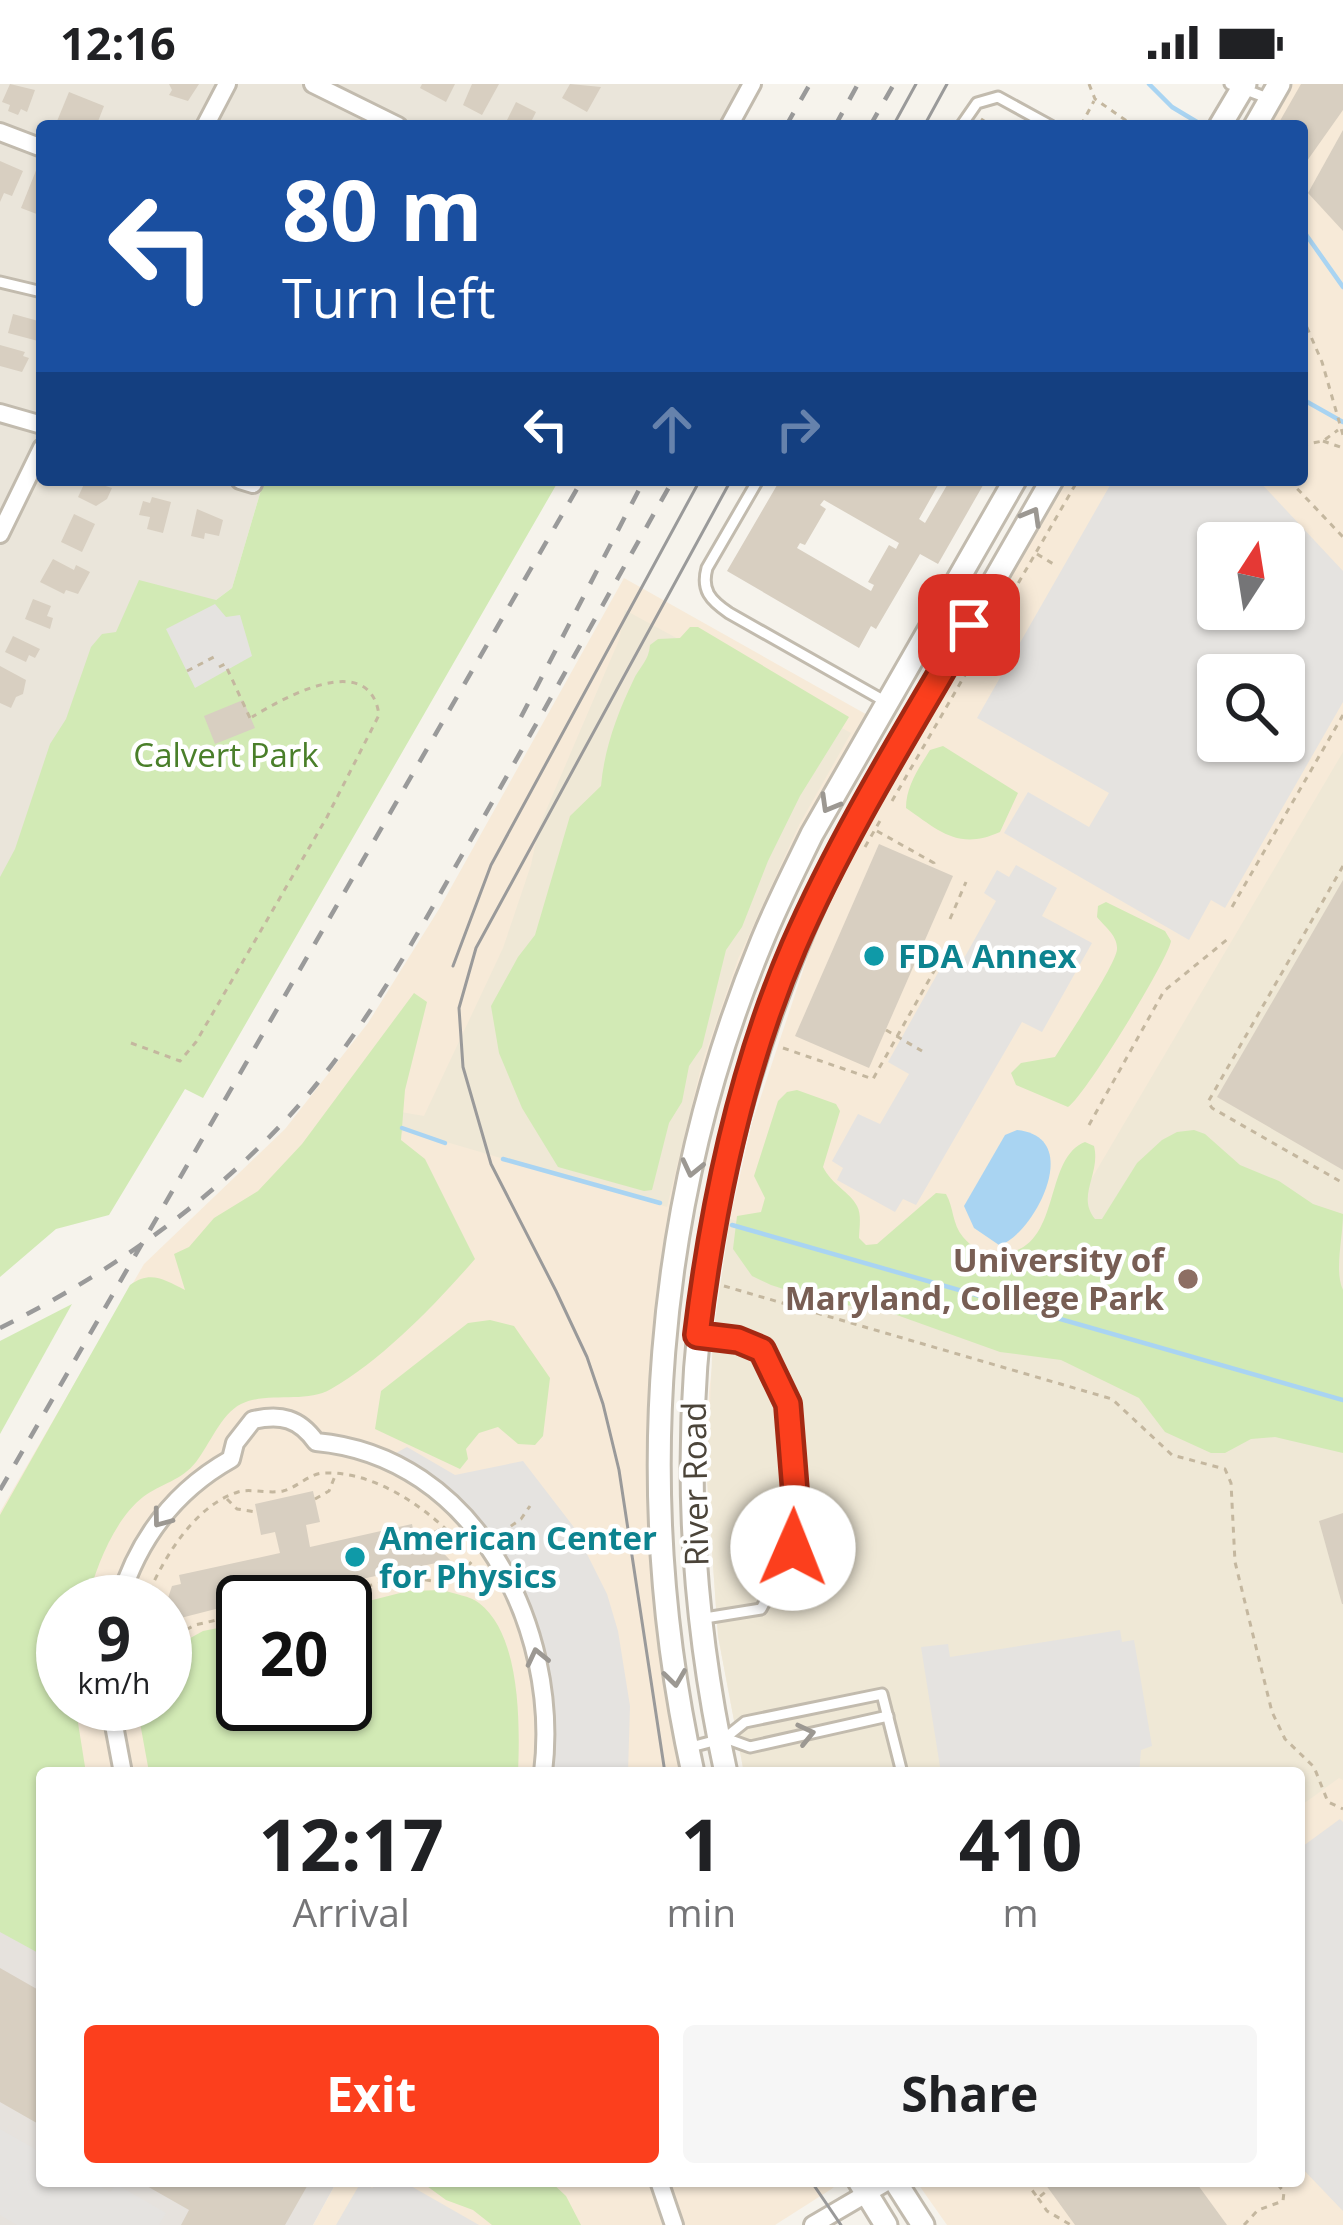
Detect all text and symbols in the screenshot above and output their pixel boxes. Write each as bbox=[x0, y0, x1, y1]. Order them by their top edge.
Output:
text: 12:16 bbox=[60, 12, 176, 73]
text: 80 m bbox=[282, 151, 482, 266]
icon: left bbox=[84, 168, 240, 324]
text: Turn left bbox=[282, 260, 495, 334]
icon: left bbox=[513, 396, 579, 462]
icon: ahead bbox=[639, 396, 705, 462]
icon: right bbox=[765, 396, 831, 462]
one-way arrow bbox=[1018, 507, 1041, 529]
north arrow bbox=[1197, 522, 1305, 630]
map controls bbox=[1197, 522, 1305, 762]
pin bbox=[918, 574, 1020, 676]
icon: arrive bbox=[936, 592, 1002, 658]
button: search bbox=[1197, 654, 1305, 762]
park label: Calvert Park bbox=[133, 732, 319, 777]
one-way arrow bbox=[821, 791, 844, 813]
place label: FDA Annex bbox=[898, 933, 1077, 978]
marker: FDA Annex bbox=[861, 943, 887, 969]
one-way arrow bbox=[681, 1157, 706, 1177]
place label: University of Maryland, College Park bbox=[785, 1237, 1166, 1320]
marker: University of Maryland, College Park bbox=[1175, 1266, 1201, 1292]
street label: River Road bbox=[671, 1401, 718, 1567]
position arrow bbox=[730, 1485, 856, 1611]
one-way arrow bbox=[153, 1505, 175, 1527]
place label: American Center for Physics bbox=[379, 1515, 657, 1598]
marker: American Center for Physics bbox=[342, 1544, 368, 1570]
speed limit sign: 20 bbox=[216, 1575, 372, 1731]
text: 9 bbox=[97, 1597, 131, 1679]
one-way arrow bbox=[526, 1647, 551, 1668]
text: km/h bbox=[78, 1662, 150, 1703]
one-way arrow bbox=[661, 1668, 687, 1688]
one-way arrow bbox=[796, 1723, 816, 1748]
text: 12:17 bbox=[259, 1794, 444, 1892]
text: 1 bbox=[681, 1794, 722, 1892]
text: 410 bbox=[959, 1794, 1082, 1892]
text: Arrival bbox=[293, 1885, 410, 1938]
text: min bbox=[666, 1885, 736, 1938]
text: m bbox=[1003, 1885, 1039, 1938]
button: Exit bbox=[84, 2025, 659, 2163]
button: Share bbox=[683, 2025, 1257, 2163]

